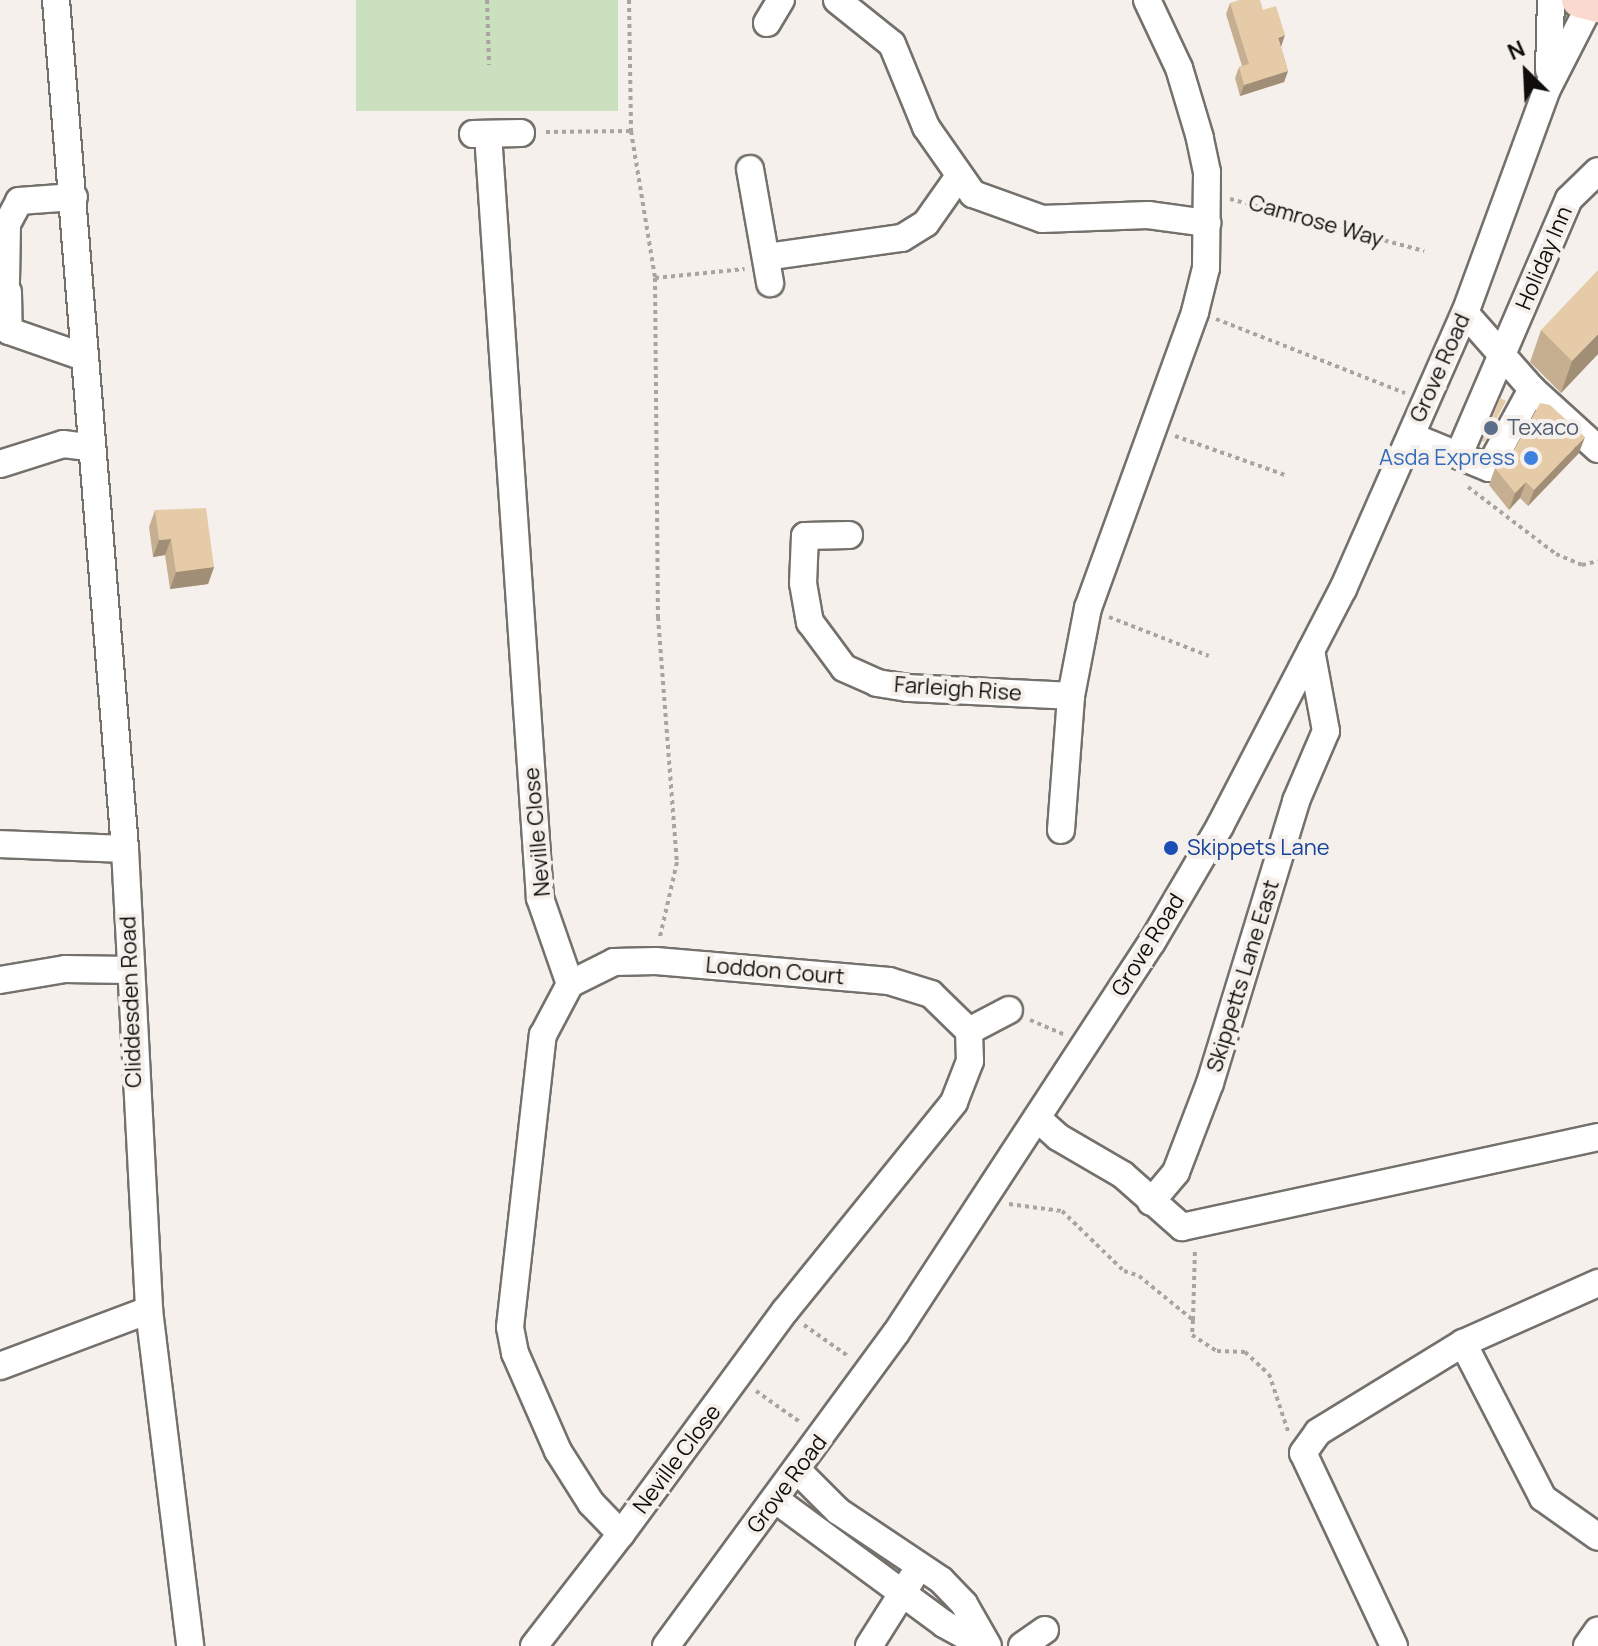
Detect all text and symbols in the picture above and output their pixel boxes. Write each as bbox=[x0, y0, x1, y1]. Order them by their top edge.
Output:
north arrow bbox=[1486, 32, 1566, 112]
text: N bbox=[1503, 33, 1530, 67]
street label: Camrose Way bbox=[1246, 189, 1386, 253]
street label: Holiday Inn bbox=[1510, 202, 1578, 314]
street label: Grove Road bbox=[1404, 310, 1476, 426]
place label: Texaco bbox=[1507, 415, 1579, 441]
marker: Texaco bbox=[1482, 419, 1500, 437]
place label: Asda Express bbox=[1379, 445, 1515, 471]
marker: Asda Express bbox=[1522, 449, 1540, 467]
street label: Farleigh Rise bbox=[893, 671, 1023, 707]
street label: Neville Close bbox=[518, 766, 556, 898]
place label: Skippets Lane bbox=[1187, 835, 1330, 861]
marker: Skippets Lane bbox=[1162, 839, 1180, 857]
street label: Skippetts Lane East bbox=[1201, 877, 1285, 1075]
street label: Grove Road bbox=[1106, 889, 1190, 1001]
street label: Cliddesden Road bbox=[115, 916, 147, 1088]
street label: Loddon Court bbox=[704, 952, 846, 990]
street label: Neville Close bbox=[627, 1399, 727, 1519]
street label: Grove Road bbox=[742, 1430, 832, 1538]

